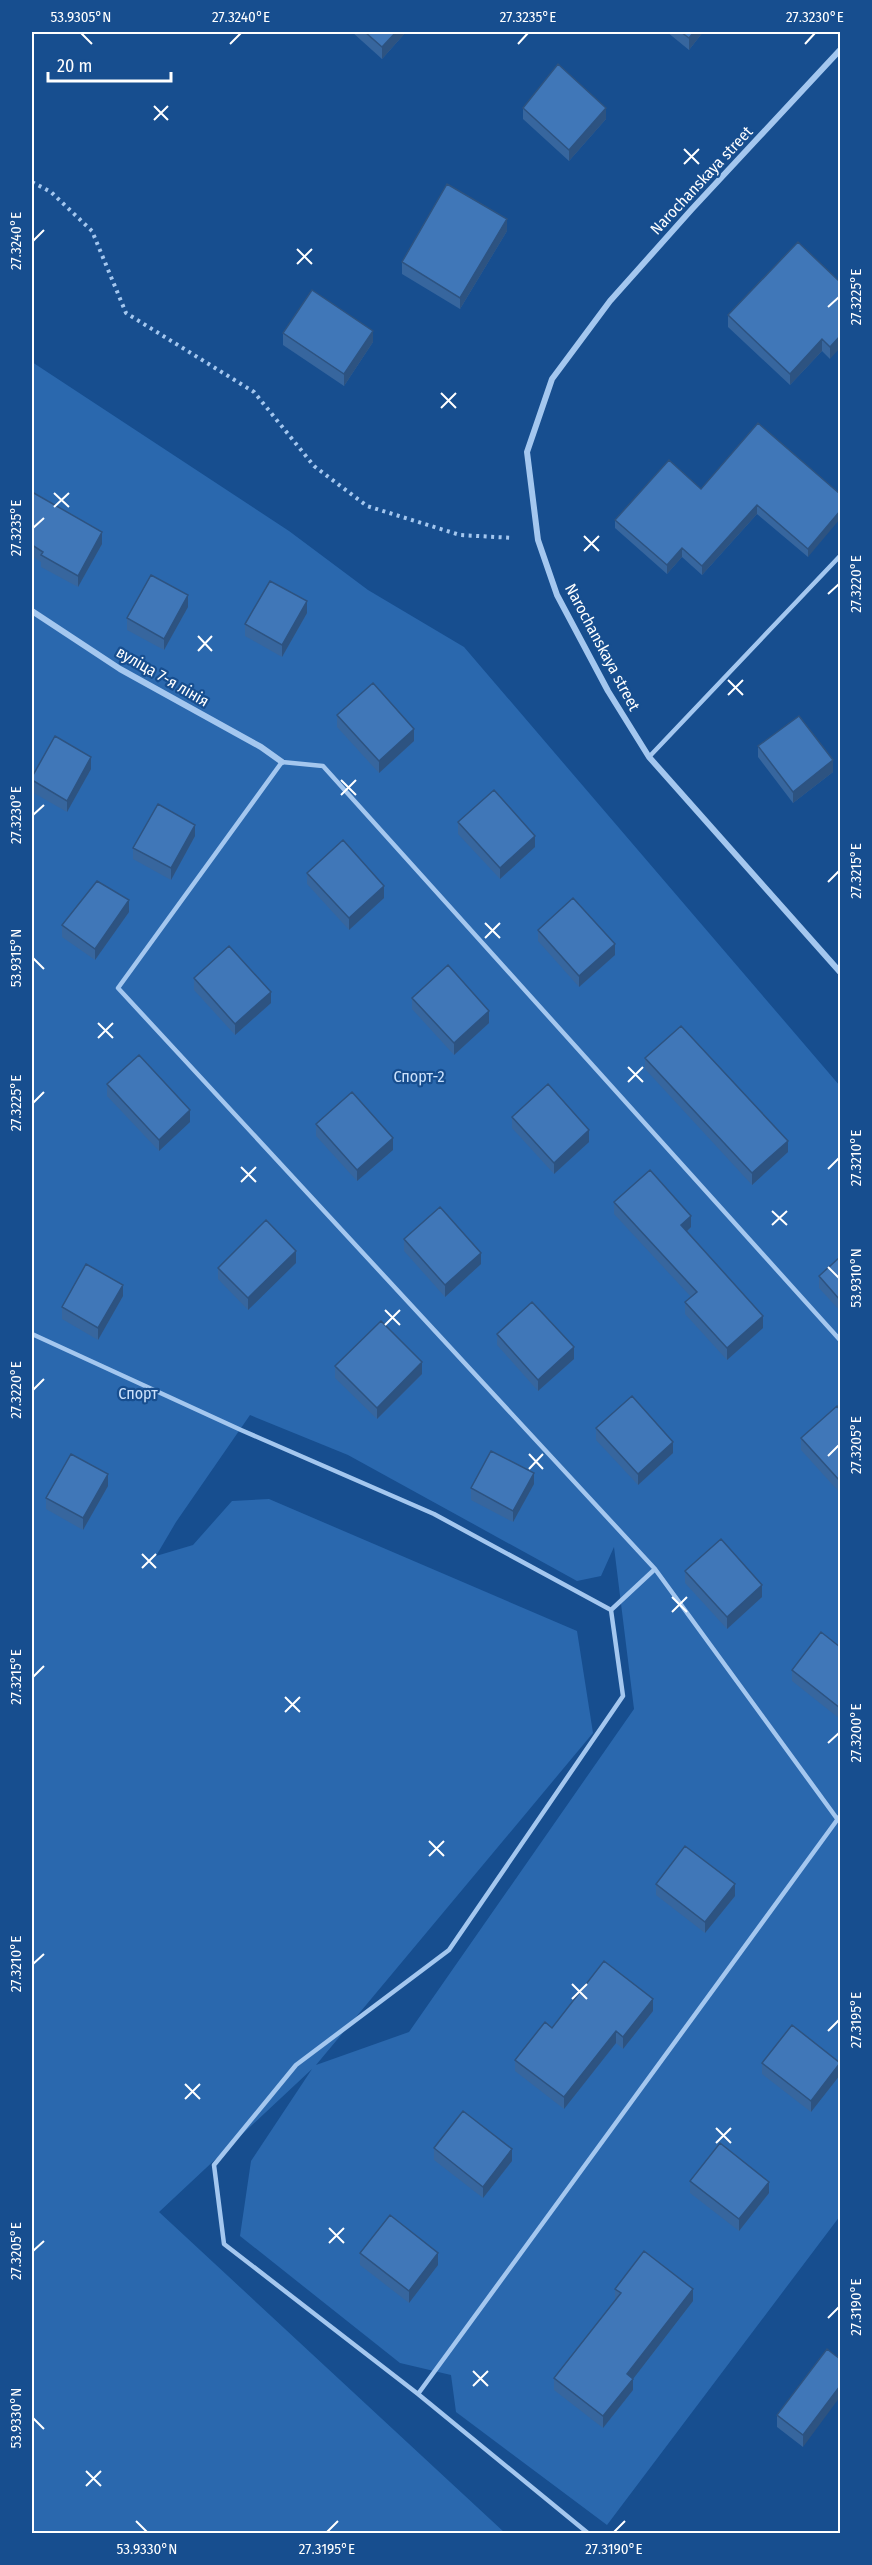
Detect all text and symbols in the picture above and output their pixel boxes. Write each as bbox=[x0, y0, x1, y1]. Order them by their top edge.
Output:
text: 53.9305°N bbox=[51, 8, 111, 26]
text: 27.3240°E bbox=[212, 8, 270, 26]
text: 27.3235°E bbox=[500, 8, 556, 26]
text: 27.3230°E bbox=[786, 8, 844, 26]
scale bar bbox=[48, 45, 171, 83]
text: 20 m bbox=[57, 55, 92, 77]
street label: Narochanskaya street bbox=[646, 122, 757, 238]
text: 27.3240°E bbox=[7, 212, 25, 270]
text: 27.3225°E bbox=[847, 269, 865, 325]
text: 27.3235°E bbox=[7, 500, 25, 556]
text: 27.3220°E bbox=[847, 555, 865, 613]
street label: Narochanskaya street bbox=[561, 580, 644, 715]
street label: вуліца 7-я лінія bbox=[113, 642, 212, 711]
text: 27.3230°E bbox=[7, 786, 25, 844]
text: 27.3215°E bbox=[847, 843, 865, 899]
text: 53.9315°N bbox=[7, 929, 25, 987]
park label: Спорт-2 bbox=[393, 1067, 445, 1086]
text: 27.3225°E bbox=[7, 1075, 25, 1131]
text: 27.3210°E bbox=[847, 1130, 865, 1186]
text: 53.9310°N bbox=[847, 1248, 865, 1308]
text: 27.3220°E bbox=[7, 1361, 25, 1419]
park label: Спорт bbox=[118, 1384, 158, 1403]
text: 27.3205°E bbox=[847, 1416, 865, 1474]
text: 27.3215°E bbox=[7, 1649, 25, 1705]
text: 27.3200°E bbox=[847, 1704, 865, 1762]
text: 27.3210°E bbox=[7, 1936, 25, 1992]
text: 27.3195°E bbox=[847, 1992, 865, 2048]
text: 27.3205°E bbox=[7, 2222, 25, 2280]
text: 27.3190°E bbox=[847, 2278, 865, 2336]
text: 53.9330°N bbox=[7, 2388, 25, 2448]
text: 53.9330°N bbox=[117, 2540, 177, 2558]
text: 27.3195°E bbox=[299, 2540, 355, 2558]
text: 27.3190°E bbox=[585, 2540, 643, 2558]

